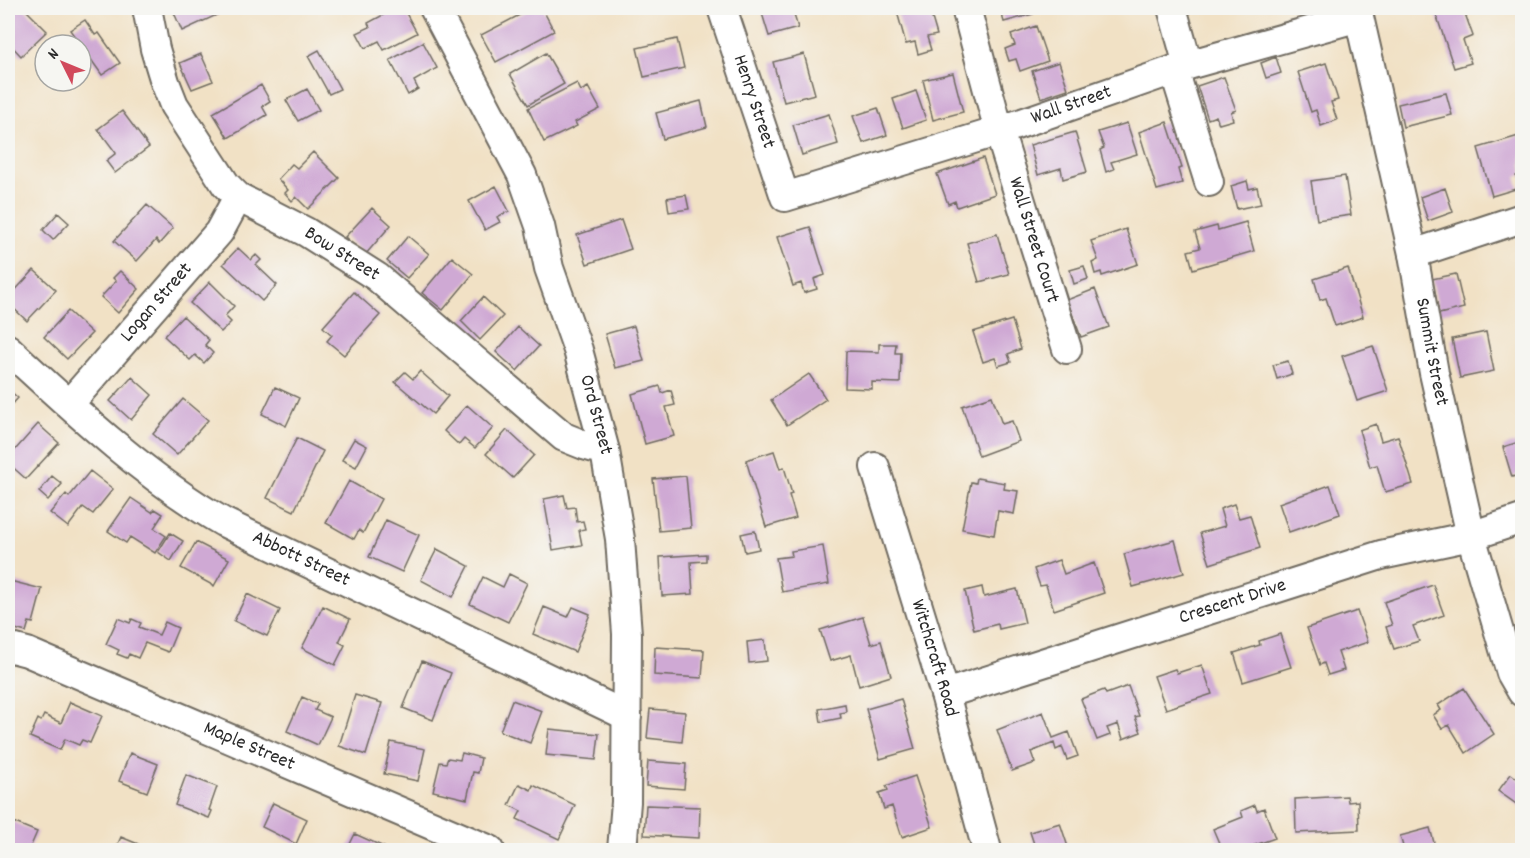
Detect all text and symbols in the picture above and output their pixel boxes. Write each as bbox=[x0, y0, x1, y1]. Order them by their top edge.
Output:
north arrow bbox=[33, 33, 93, 93]
text: N bbox=[43, 44, 65, 65]
street label: Henry Street bbox=[725, 51, 782, 152]
street label: Wall Street bbox=[1027, 79, 1116, 133]
street label: Wall Street Court bbox=[1000, 174, 1066, 307]
street label: Bow Street bbox=[298, 220, 385, 289]
street label: Logan Street bbox=[114, 257, 200, 349]
street label: Summit Street bbox=[1407, 296, 1455, 409]
street label: Ord Street bbox=[571, 372, 619, 458]
street label: Abbott Street bbox=[247, 524, 354, 595]
street label: Crescent Drive bbox=[1175, 572, 1290, 632]
street label: Witchcraft Road bbox=[903, 596, 964, 720]
street label: Maple Street bbox=[199, 715, 299, 779]

